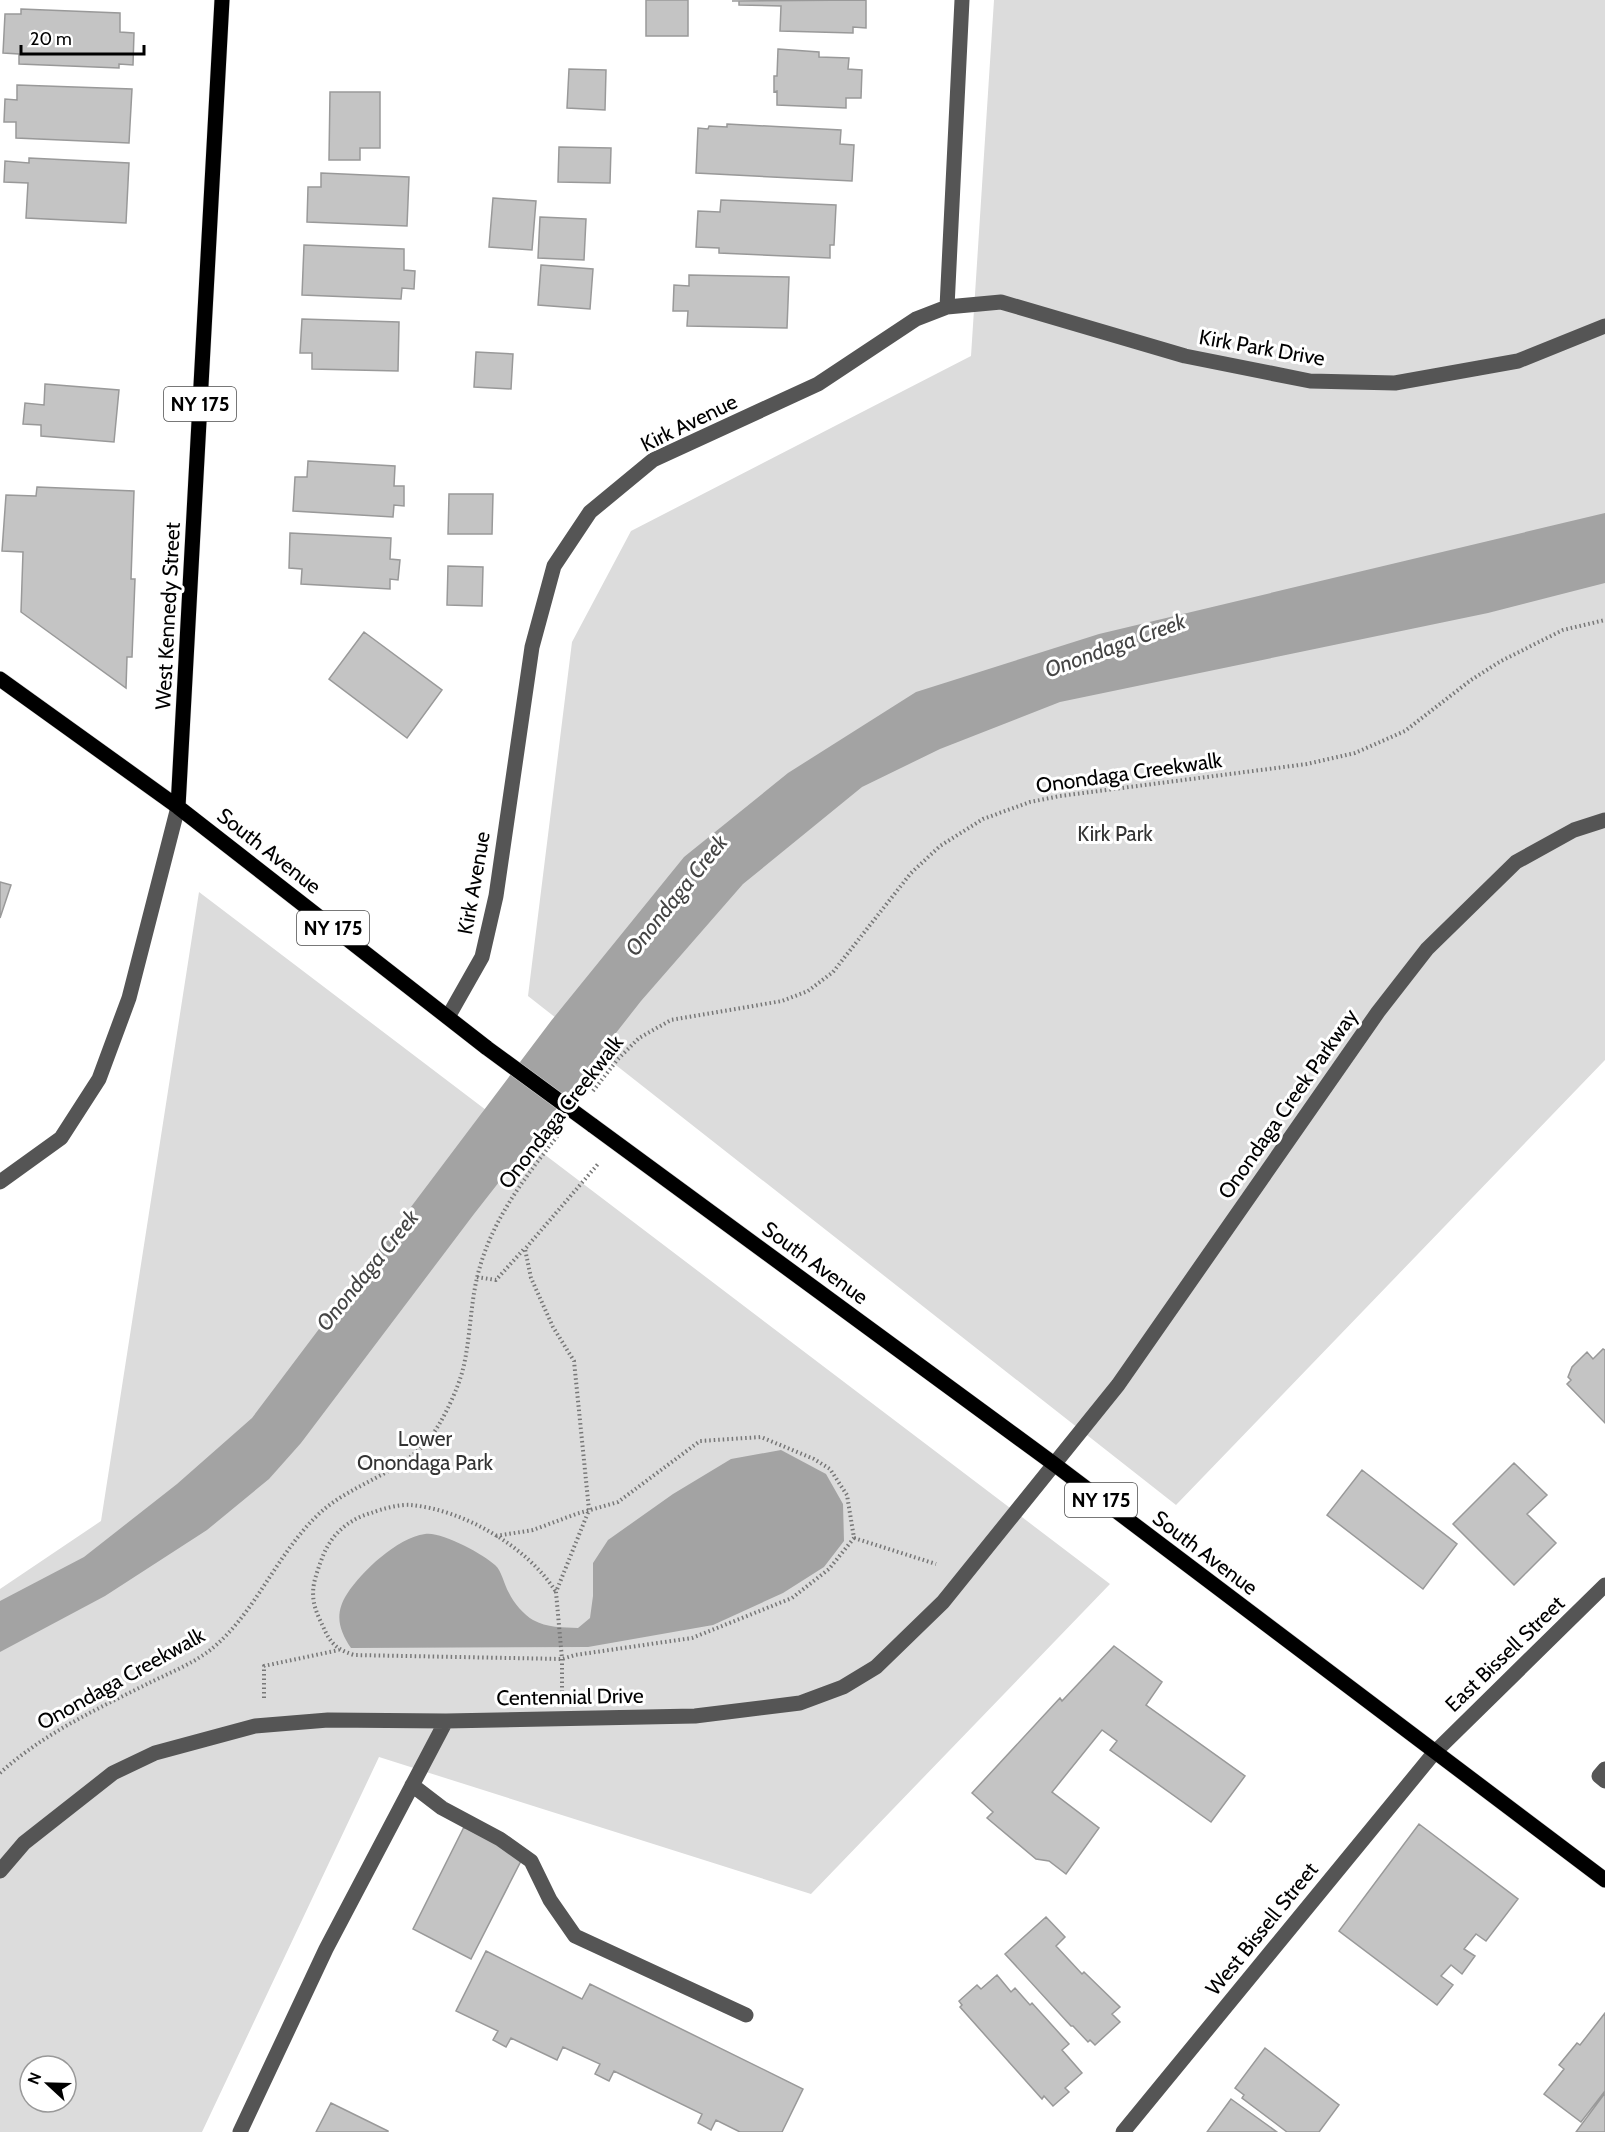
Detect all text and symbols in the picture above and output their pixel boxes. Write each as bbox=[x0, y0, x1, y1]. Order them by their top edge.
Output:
scale bar bbox=[21, 18, 144, 56]
text: 20 m bbox=[30, 28, 72, 50]
street label: Kirk Park Drive bbox=[1197, 324, 1327, 371]
road number: NY 175 bbox=[164, 387, 236, 421]
street label: Kirk Avenue bbox=[636, 388, 741, 457]
street label: West Kennedy Street bbox=[150, 522, 185, 710]
water label: Onondaga Creek bbox=[1041, 607, 1190, 683]
street label: Onondaga Creekwalk bbox=[1034, 747, 1224, 798]
street label: South Avenue bbox=[213, 802, 326, 899]
park label: Kirk Park bbox=[1077, 821, 1153, 846]
street label: Kirk Avenue bbox=[452, 829, 495, 936]
water label: Onondaga Creek bbox=[619, 829, 734, 961]
road number: NY 175 bbox=[297, 911, 369, 945]
street label: Onondaga Creek Parkway bbox=[1213, 1004, 1363, 1203]
street label: Onondaga Creekwalk bbox=[493, 1030, 629, 1193]
water label: Onondaga Creek bbox=[310, 1204, 425, 1336]
street label: South Avenue bbox=[758, 1216, 873, 1309]
park label: Lower Onondaga Park bbox=[357, 1426, 494, 1475]
road number: NY 175 bbox=[1065, 1483, 1137, 1517]
street label: South Avenue bbox=[1148, 1505, 1263, 1600]
street label: East Bissell Street bbox=[1440, 1591, 1569, 1717]
street label: Onondaga Creekwalk bbox=[33, 1622, 209, 1735]
street label: Centennial Drive bbox=[496, 1683, 644, 1710]
street label: West Bissell Street bbox=[1200, 1857, 1323, 2000]
north arrow bbox=[18, 2054, 78, 2114]
text: N bbox=[24, 2070, 45, 2087]

